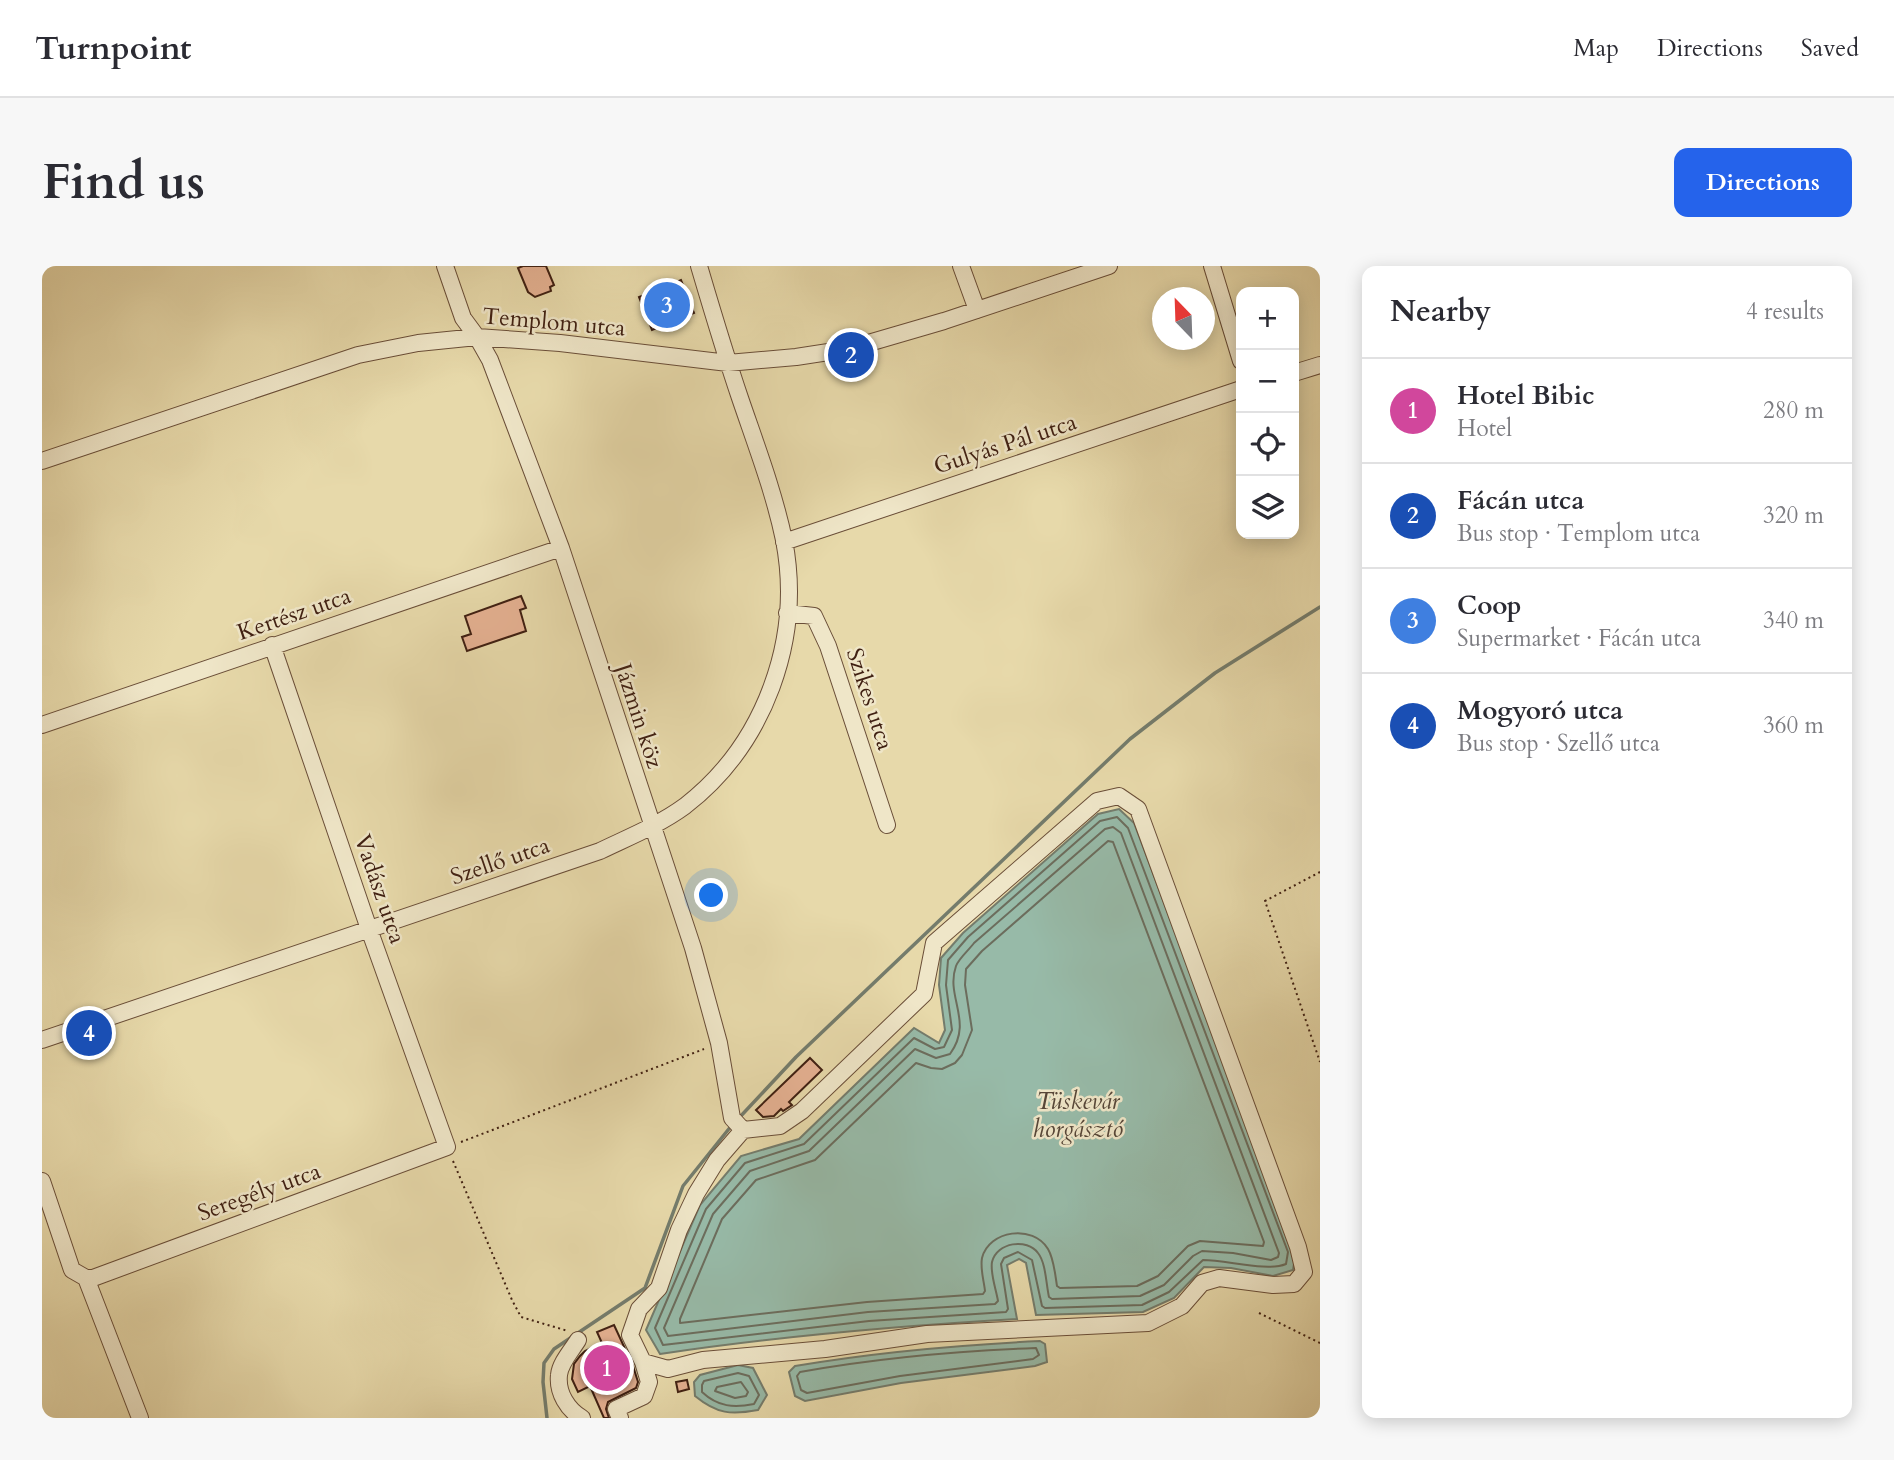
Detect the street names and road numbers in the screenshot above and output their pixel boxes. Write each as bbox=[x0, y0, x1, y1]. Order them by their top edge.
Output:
street label: Templom utca bbox=[481, 300, 627, 344]
street label: Gulyás Pál utca bbox=[930, 406, 1080, 482]
street label: Kertész utca bbox=[233, 580, 355, 648]
street label: Szikes utca bbox=[839, 644, 901, 754]
street label: Jázmin köz bbox=[607, 657, 670, 772]
street label: Vadász utca bbox=[347, 830, 413, 948]
street label: Szellő utca bbox=[446, 830, 554, 892]
street label: Seregély utca bbox=[193, 1155, 325, 1229]

